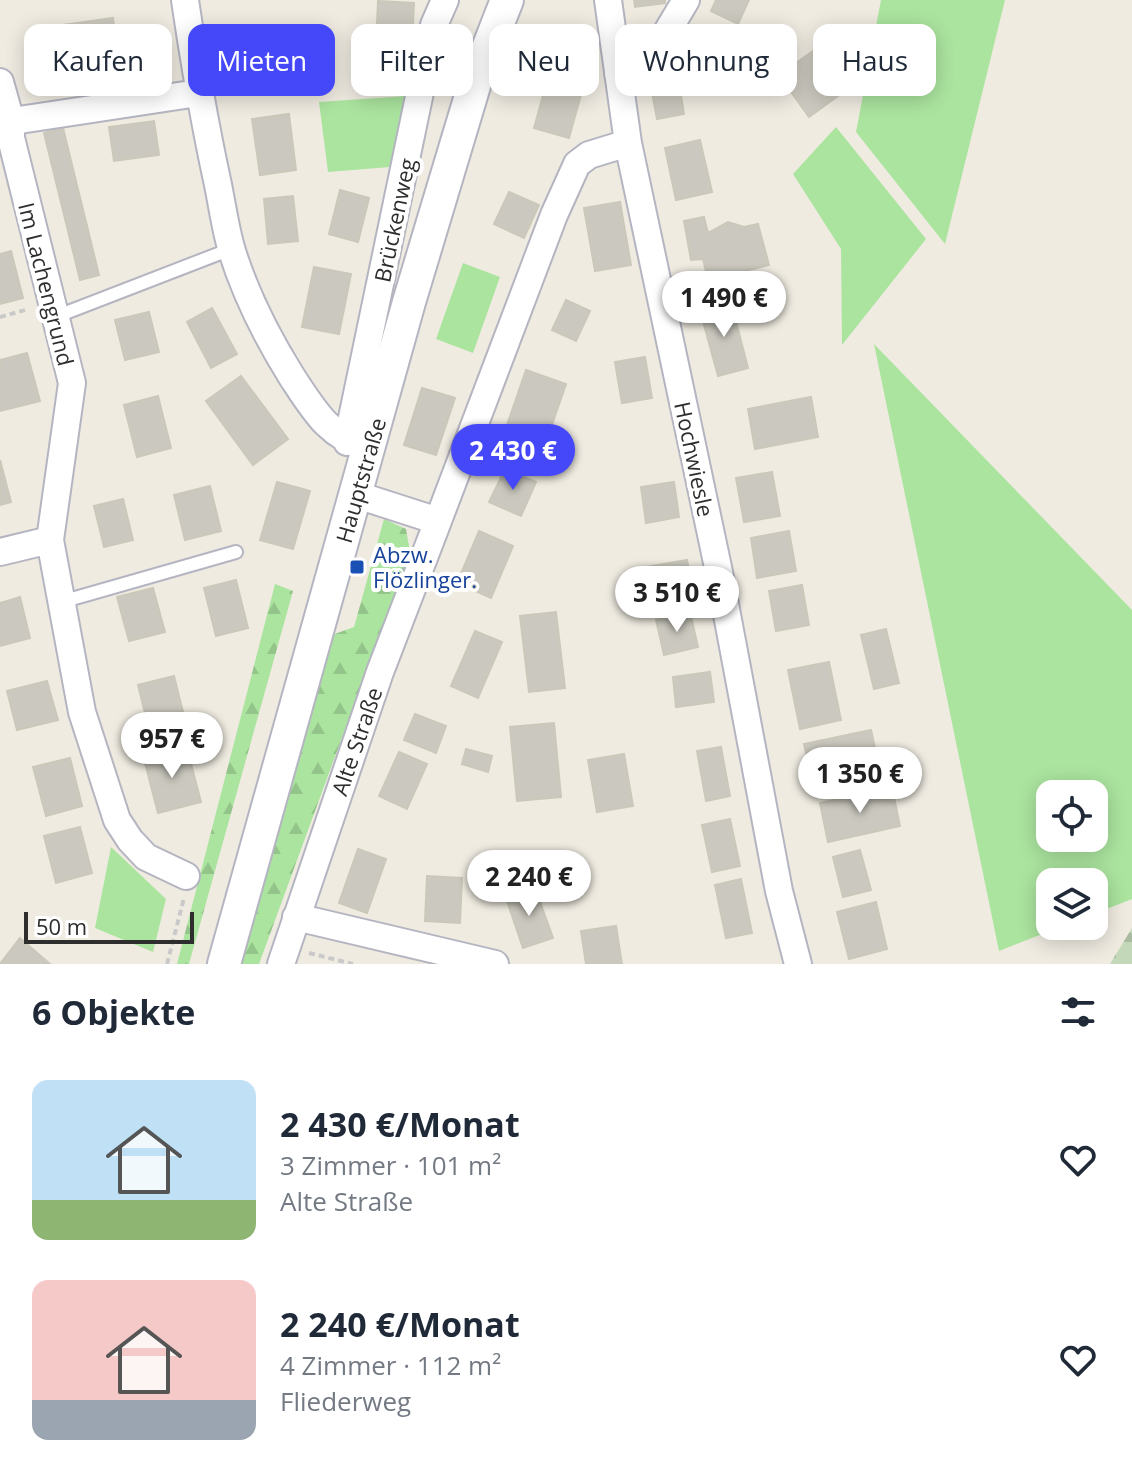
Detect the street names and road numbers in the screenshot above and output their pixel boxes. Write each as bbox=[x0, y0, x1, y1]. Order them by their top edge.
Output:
street label: Brückenweg bbox=[366, 155, 422, 285]
street label: Im Lachengrund bbox=[12, 199, 82, 369]
street label: Hochwiesle bbox=[668, 399, 722, 519]
street label: Hauptstraße bbox=[328, 414, 392, 546]
street label: Alte Straße bbox=[323, 683, 389, 799]

